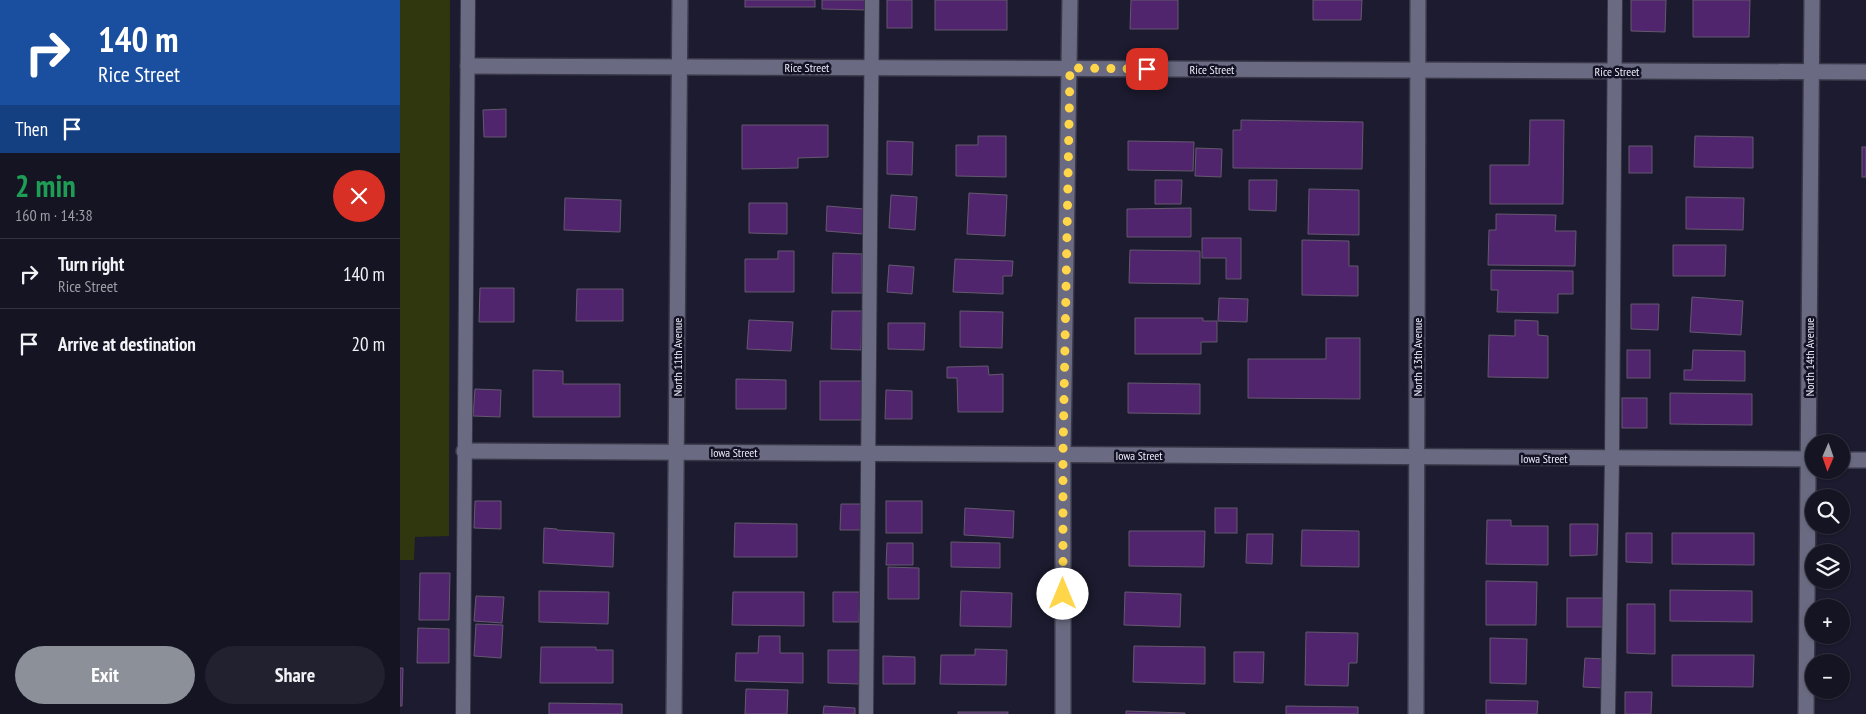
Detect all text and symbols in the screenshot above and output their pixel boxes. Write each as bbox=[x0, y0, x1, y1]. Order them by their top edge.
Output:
text: 140 m bbox=[98, 16, 179, 62]
icon: right bbox=[15, 20, 80, 85]
pin bbox=[1126, 48, 1168, 90]
icon: arrive bbox=[1133, 55, 1161, 83]
text: Rice Street bbox=[98, 60, 180, 88]
street label: Rice Street bbox=[785, 60, 830, 75]
street label: Rice Street bbox=[1190, 62, 1235, 77]
street label: Rice Street bbox=[1595, 64, 1640, 79]
icon: arrive bbox=[58, 115, 86, 143]
text: Then bbox=[15, 117, 48, 141]
text: 2 min bbox=[15, 166, 76, 205]
button: close bbox=[333, 170, 385, 222]
text: 160 m · 14:38 bbox=[15, 205, 93, 225]
text: Turn right bbox=[58, 252, 124, 276]
icon: right bbox=[15, 260, 43, 288]
text: 140 m bbox=[343, 262, 385, 286]
text: Rice Street bbox=[58, 276, 118, 296]
street label: North 11th Avenue bbox=[670, 318, 685, 396]
street label: North 13th Avenue bbox=[1410, 318, 1425, 396]
street label: North 14th Avenue bbox=[1802, 318, 1817, 396]
icon: arrive bbox=[15, 330, 43, 358]
text: Arrive at destination bbox=[58, 332, 196, 356]
text: 20 m bbox=[352, 332, 385, 356]
north arrow bbox=[1805, 434, 1850, 479]
map controls bbox=[1805, 434, 1850, 699]
street label: Iowa Street bbox=[710, 445, 758, 460]
street label: Iowa Street bbox=[1115, 448, 1163, 463]
street label: Iowa Street bbox=[1520, 451, 1568, 466]
button: search bbox=[1805, 489, 1850, 534]
button: layers bbox=[1805, 544, 1850, 589]
position arrow bbox=[1036, 567, 1088, 619]
button: + bbox=[1805, 599, 1850, 644]
button: Exit bbox=[15, 646, 195, 704]
button: Share bbox=[205, 646, 385, 704]
button: − bbox=[1805, 654, 1850, 699]

